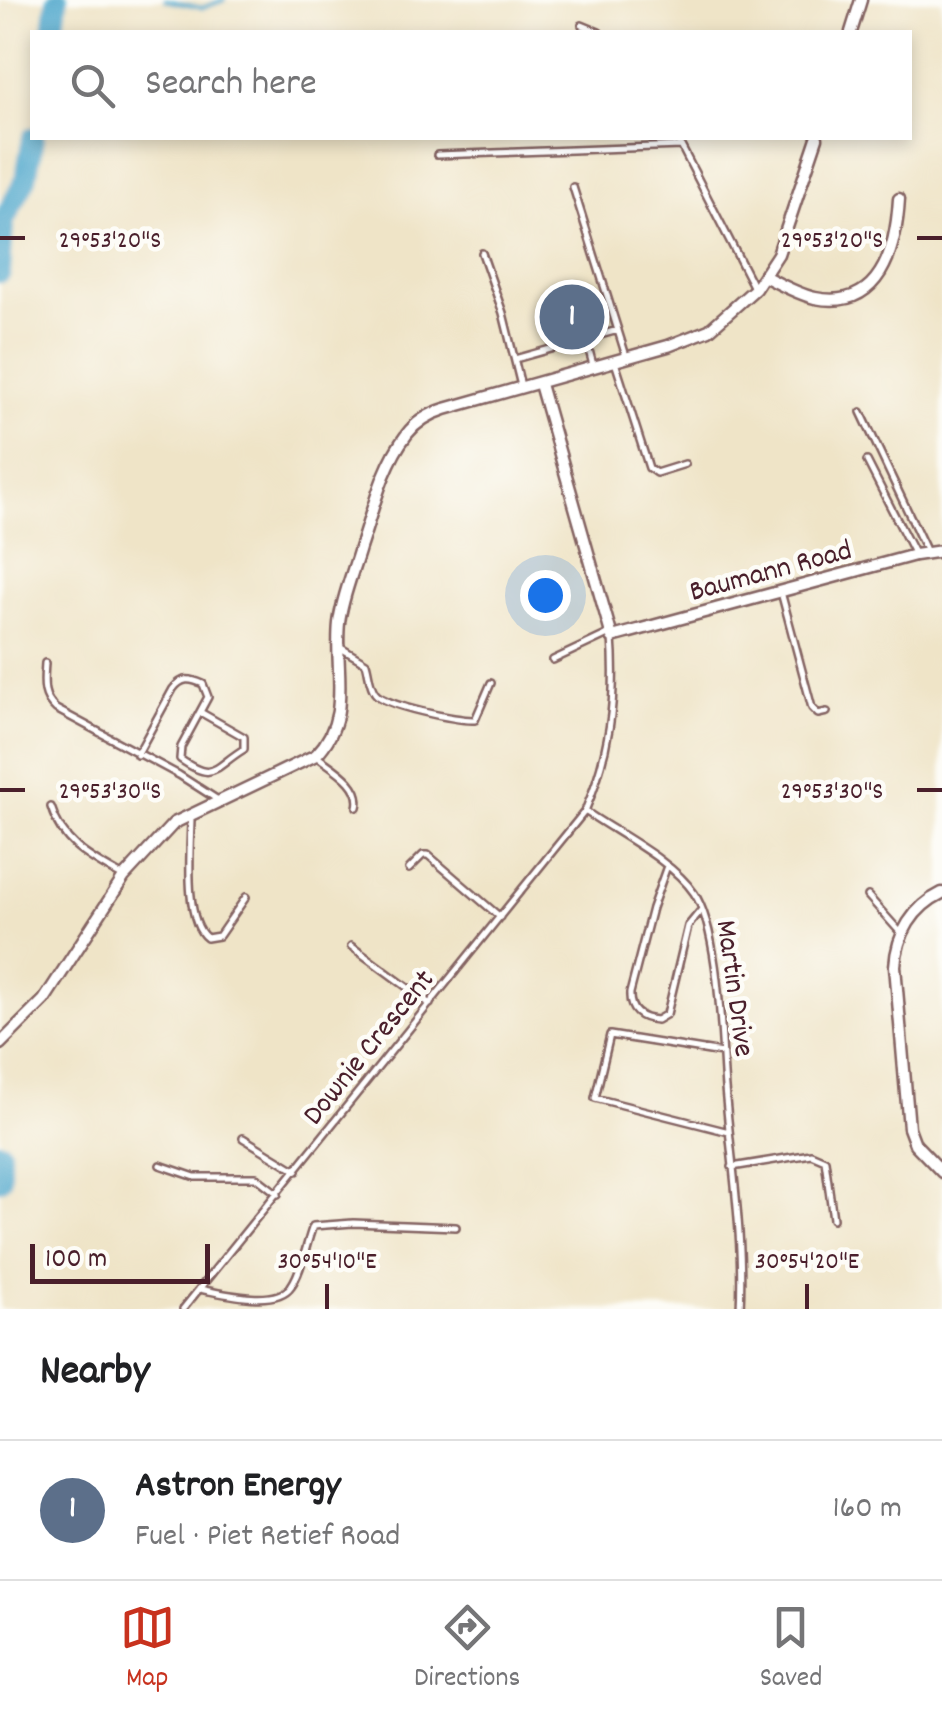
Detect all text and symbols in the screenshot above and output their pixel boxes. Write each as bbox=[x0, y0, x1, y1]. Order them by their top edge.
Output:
search box bbox=[30, 30, 912, 140]
icon: search bbox=[65, 58, 120, 113]
text: Search here bbox=[145, 58, 317, 113]
text: 29°53'20"S bbox=[59, 224, 161, 260]
text: 29°53'20"S bbox=[781, 224, 883, 260]
pin: 1 bbox=[540, 280, 604, 354]
street label: Baumann Road bbox=[685, 531, 857, 616]
your location bbox=[520, 570, 571, 621]
text: 29°53'30"S bbox=[59, 775, 161, 811]
text: 29°53'30"S bbox=[781, 775, 883, 811]
street label: Martin Drive bbox=[702, 917, 763, 1060]
street label: Downie Crescent bbox=[294, 962, 447, 1136]
scale bar bbox=[30, 1239, 210, 1284]
text: 100 m bbox=[45, 1241, 107, 1281]
text: 30°54'10"E bbox=[278, 1245, 377, 1281]
text: 30°54'20"E bbox=[755, 1245, 860, 1281]
text: Nearby bbox=[40, 1344, 150, 1404]
text: Astron Energy bbox=[135, 1460, 341, 1515]
text: 1 bbox=[69, 1487, 76, 1533]
text: 160 m bbox=[833, 1487, 902, 1533]
text: Fuel · Piet Retief Road bbox=[135, 1515, 400, 1561]
tab: Map bbox=[120, 1600, 175, 1700]
tab: Directions bbox=[414, 1600, 520, 1700]
tab: Saved bbox=[760, 1600, 822, 1700]

